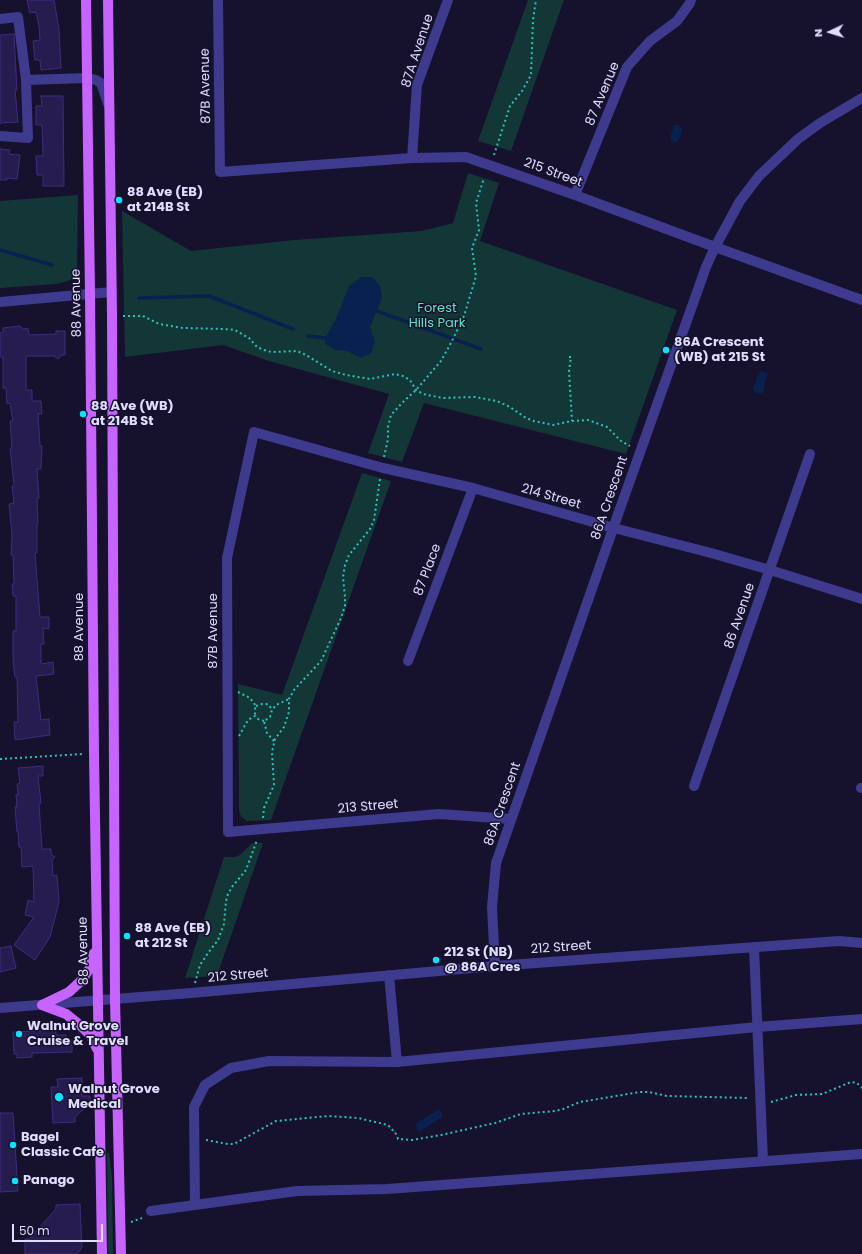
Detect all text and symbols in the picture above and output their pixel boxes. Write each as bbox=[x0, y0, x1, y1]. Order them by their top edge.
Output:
street label: 87A Avenue bbox=[399, 12, 437, 90]
north arrow bbox=[810, 12, 850, 52]
text: N bbox=[810, 28, 826, 38]
street label: 87B Avenue bbox=[198, 48, 214, 124]
street label: 87 Avenue bbox=[583, 60, 623, 128]
street label: 215 Street bbox=[522, 155, 584, 191]
place label: 88 Ave (EB) at 214B St bbox=[127, 185, 203, 216]
marker: 88 Ave (EB) at 214B St bbox=[114, 195, 124, 205]
street label: 88 Avenue bbox=[69, 269, 85, 337]
park label: Forest Hills Park bbox=[409, 301, 465, 332]
place label: 86A Crescent (WB) at 215 St bbox=[674, 335, 765, 366]
marker: 86A Crescent (WB) at 215 St bbox=[661, 345, 671, 355]
place label: 88 Ave (WB) at 214B St bbox=[91, 399, 174, 430]
marker: 88 Ave (WB) at 214B St bbox=[78, 409, 88, 419]
street label: 86A Crescent bbox=[588, 454, 632, 542]
street label: 214 Street bbox=[519, 481, 583, 513]
street label: 87 Place bbox=[411, 542, 445, 598]
street label: 86 Avenue bbox=[721, 581, 759, 651]
street label: 88 Avenue bbox=[72, 593, 88, 661]
street label: 87B Avenue bbox=[206, 593, 222, 669]
street label: 86A Crescent bbox=[481, 760, 525, 848]
street label: 213 Street bbox=[337, 797, 399, 817]
street label: 88 Avenue bbox=[76, 917, 92, 985]
place label: 88 Ave (EB) at 212 St bbox=[135, 921, 211, 952]
marker: 88 Ave (EB) at 212 St bbox=[122, 931, 132, 941]
street label: 212 Street bbox=[530, 938, 592, 958]
place label: 212 St (NB) @ 86A Cres bbox=[444, 945, 521, 976]
marker: 212 St (NB) @ 86A Cres bbox=[431, 955, 441, 965]
street label: 212 Street bbox=[207, 966, 269, 986]
place label: Walnut Grove Cruise & Travel bbox=[27, 1019, 128, 1050]
marker: Walnut Grove Cruise & Travel bbox=[14, 1029, 24, 1039]
place label: Walnut Grove Medical bbox=[68, 1082, 160, 1113]
marker: Walnut Grove Medical bbox=[53, 1091, 65, 1103]
place label: Bagel Classic Cafe bbox=[21, 1130, 104, 1161]
marker: Bagel Classic Cafe bbox=[8, 1140, 18, 1150]
place label: Panago bbox=[23, 1173, 75, 1189]
marker: Panago bbox=[10, 1176, 20, 1186]
scale bar bbox=[14, 1216, 105, 1242]
text: 50 m bbox=[19, 1222, 50, 1239]

